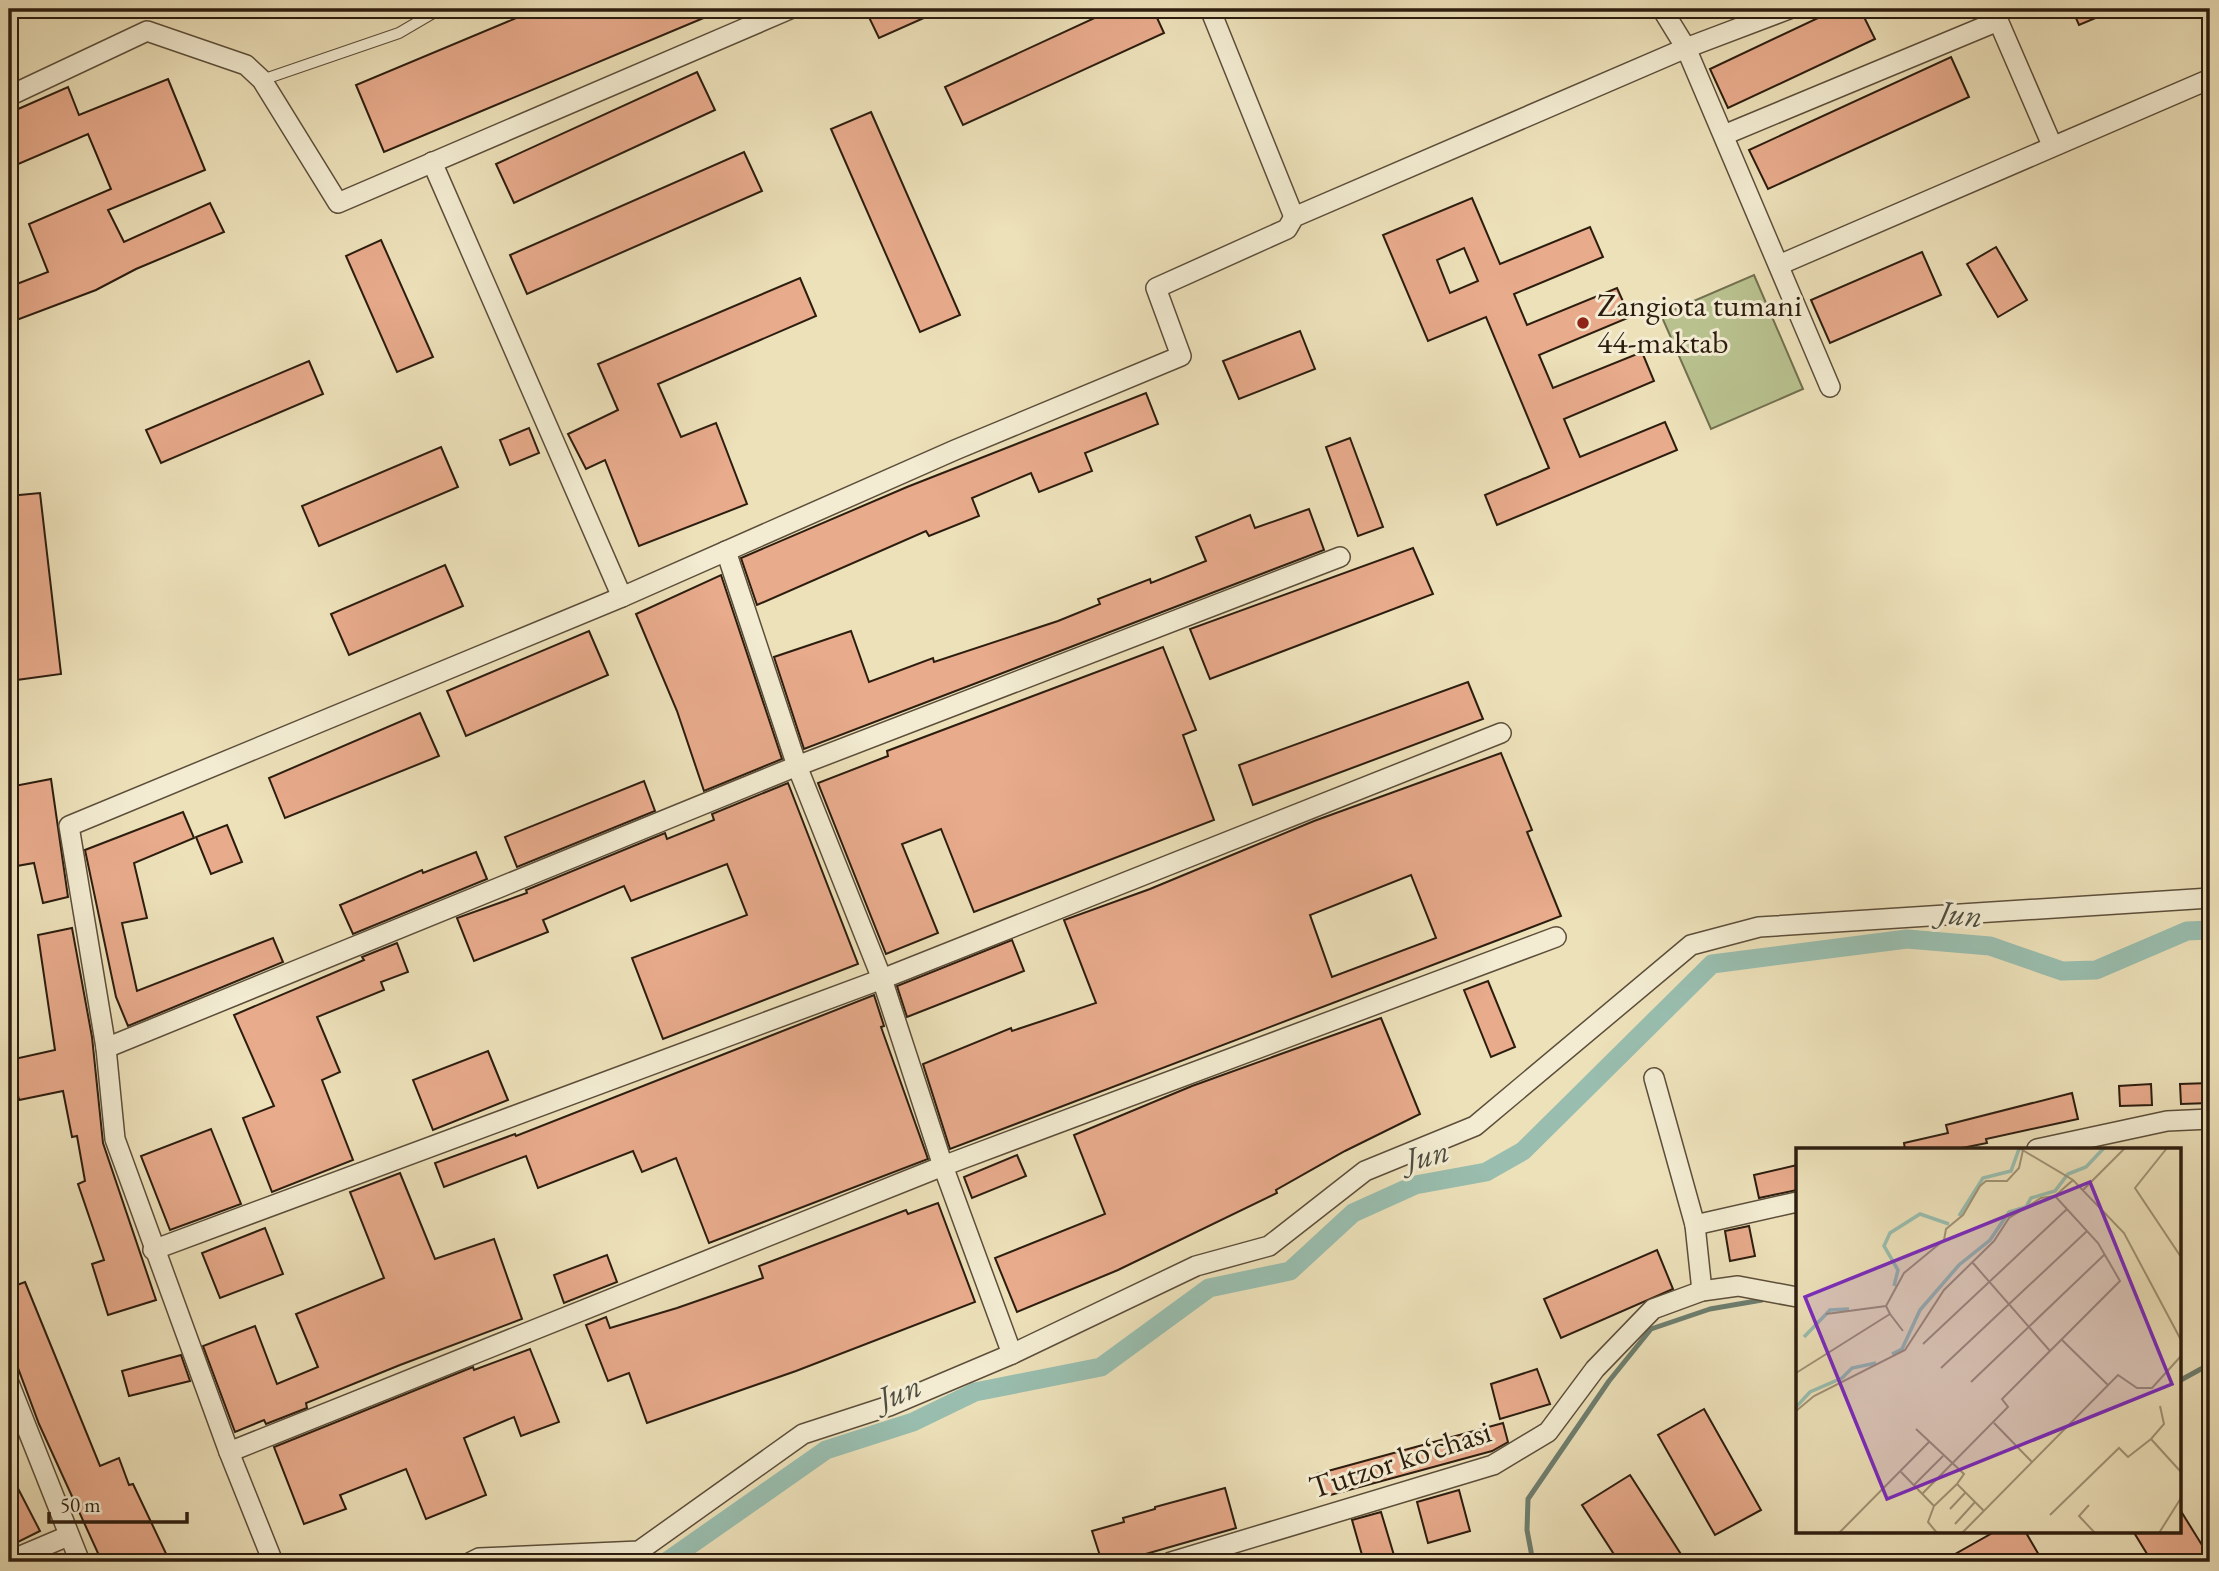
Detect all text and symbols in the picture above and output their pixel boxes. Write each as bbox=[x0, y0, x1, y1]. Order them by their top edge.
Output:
place label: Zangiota tumani 44-maktab bbox=[1597, 284, 1802, 363]
marker: Zangiota tumani 44-maktab bbox=[1575, 315, 1591, 331]
water label: Jun bbox=[1930, 889, 1985, 937]
water label: Jun bbox=[1394, 1128, 1453, 1182]
inset map bbox=[1796, 1148, 2180, 1532]
water label: Jun bbox=[865, 1363, 927, 1422]
street label: Tutzor ko‘chasi bbox=[1304, 1410, 1496, 1508]
scale bar bbox=[49, 1480, 187, 1524]
text: 50 m bbox=[60, 1491, 101, 1518]

